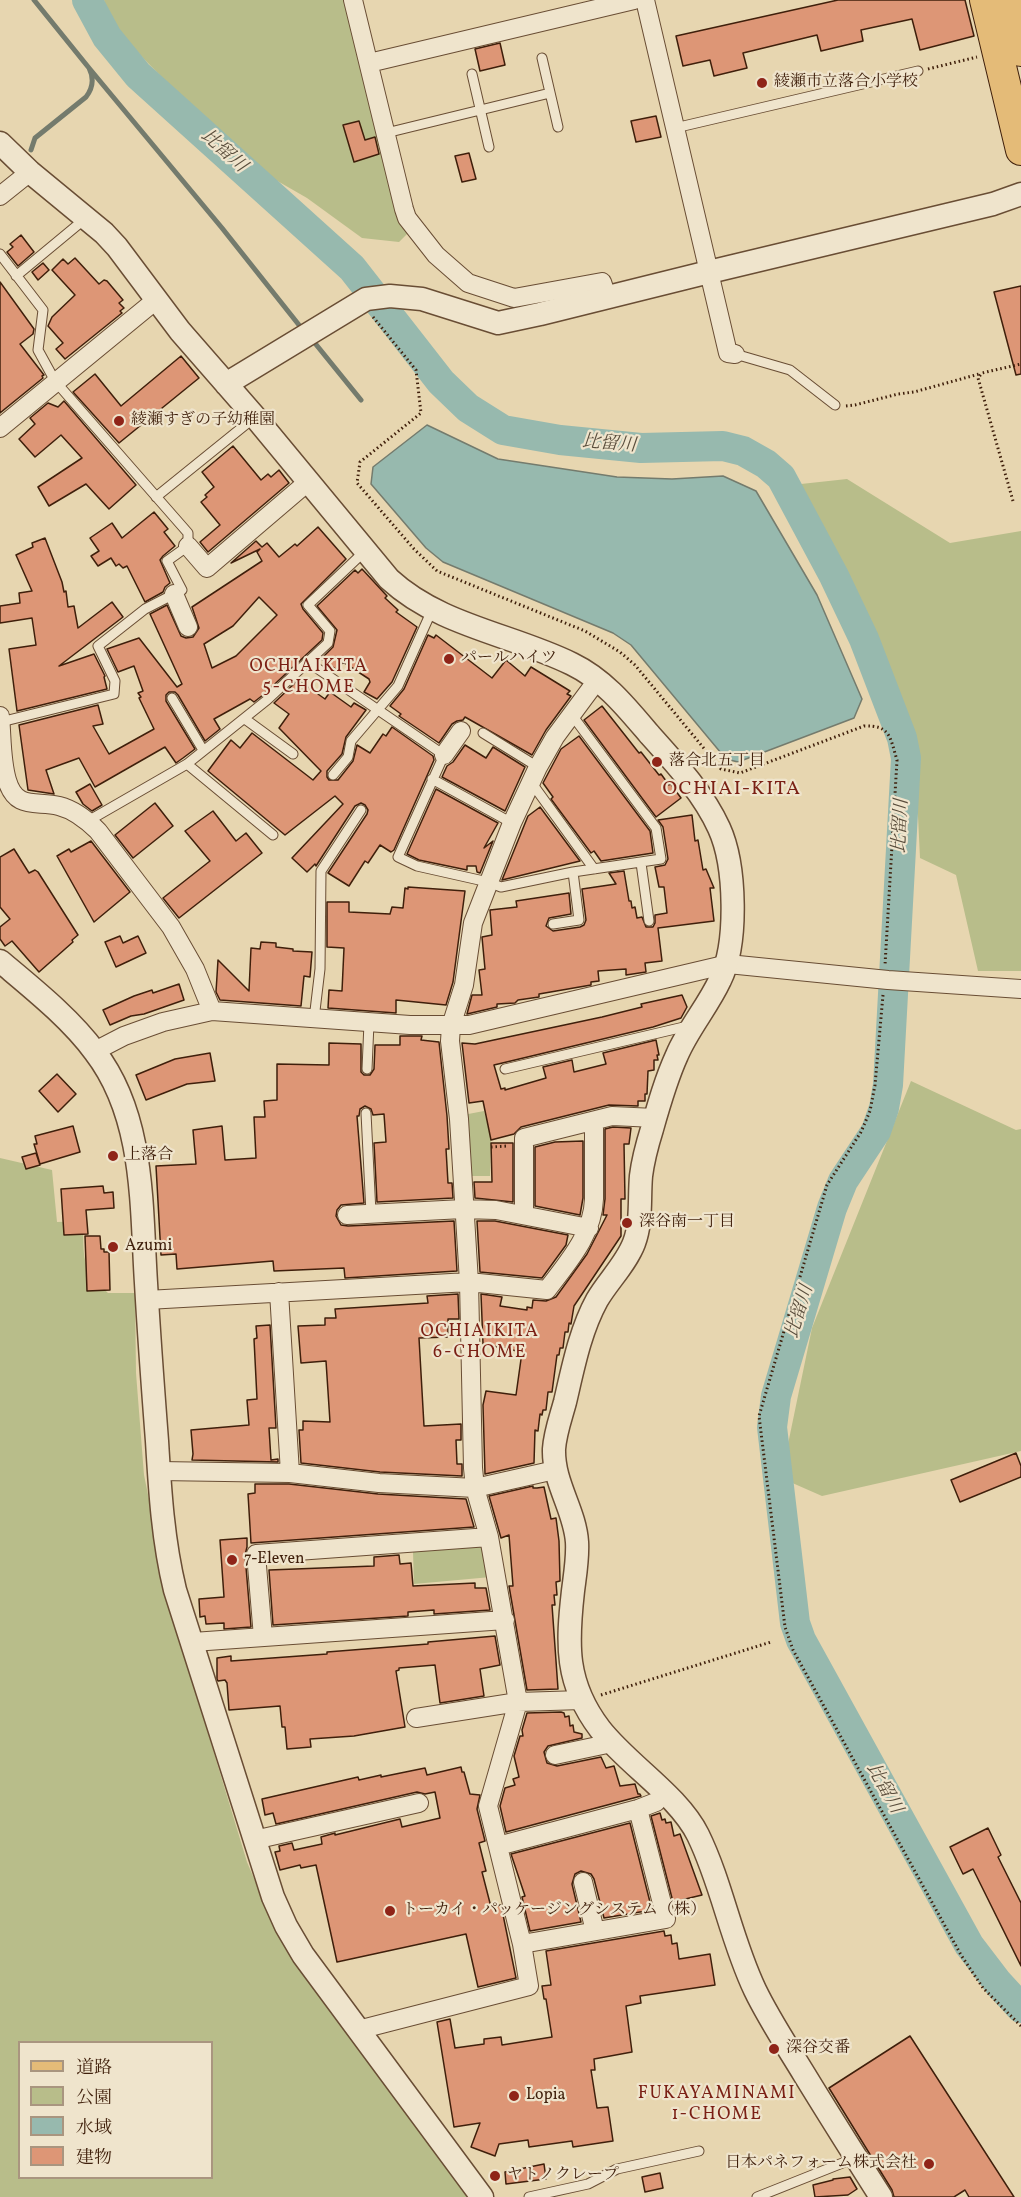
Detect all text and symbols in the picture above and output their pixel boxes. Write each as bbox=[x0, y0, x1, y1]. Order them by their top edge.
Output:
place label: 綾瀬市立落合小学校 bbox=[774, 73, 918, 93]
marker: 綾瀬市立落合小学校 bbox=[755, 76, 769, 90]
water label: 比留川 bbox=[196, 126, 250, 178]
place label: 綾瀬すぎの子幼稚園 bbox=[131, 411, 275, 431]
marker: 綾瀬すぎの子幼稚園 bbox=[112, 414, 126, 428]
water label: 比留川 bbox=[581, 432, 637, 458]
place label: パールハイツ bbox=[461, 649, 557, 669]
marker: パールハイツ bbox=[442, 652, 456, 666]
district label: OCHIAIKITA 5-CHOME bbox=[250, 657, 368, 700]
place label: 落合北五丁目 bbox=[669, 752, 765, 772]
marker: 落合北五丁目 bbox=[650, 755, 664, 769]
district label: OCHIAI-KITA bbox=[662, 778, 802, 802]
water label: 比留川 bbox=[890, 798, 914, 854]
place label: 上落合 bbox=[125, 1146, 173, 1166]
marker: 上落合 bbox=[106, 1149, 120, 1163]
place label: 深谷南一丁目 bbox=[639, 1213, 735, 1233]
marker: 深谷南一丁目 bbox=[620, 1216, 634, 1230]
place label: Azumi bbox=[125, 1237, 172, 1257]
marker: Azumi bbox=[106, 1240, 120, 1254]
water label: 比留川 bbox=[783, 1283, 819, 1341]
district label: OCHIAIKITA 6-CHOME bbox=[421, 1322, 539, 1364]
place label: 7-Eleven bbox=[244, 1550, 305, 1570]
marker: 7-Eleven bbox=[225, 1553, 239, 1567]
water label: 比留川 bbox=[860, 1760, 906, 1818]
place label: トーカイ・パッケージングシステム（株） bbox=[402, 1901, 706, 1921]
marker: トーカイ・パッケージングシステム（株） bbox=[383, 1904, 397, 1918]
place label: 深谷交番 bbox=[786, 2039, 850, 2059]
legend bbox=[18, 2041, 213, 2179]
marker: 深谷交番 bbox=[767, 2042, 781, 2056]
text: 道路 bbox=[76, 2056, 112, 2081]
district label: FUKAYAMINAMI 1-CHOME bbox=[638, 2084, 796, 2126]
text: 公園 bbox=[76, 2086, 112, 2111]
place label: Lopia bbox=[526, 2086, 565, 2106]
marker: Lopia bbox=[507, 2089, 521, 2103]
text: 水域 bbox=[76, 2116, 112, 2141]
text: 建物 bbox=[76, 2146, 112, 2171]
place label: 日本パネフォーム株式会社 bbox=[725, 2154, 917, 2174]
marker: 日本パネフォーム株式会社 bbox=[922, 2157, 936, 2171]
place label: ヤトノクレープ bbox=[507, 2166, 619, 2186]
marker: ヤトノクレープ bbox=[488, 2169, 502, 2183]

